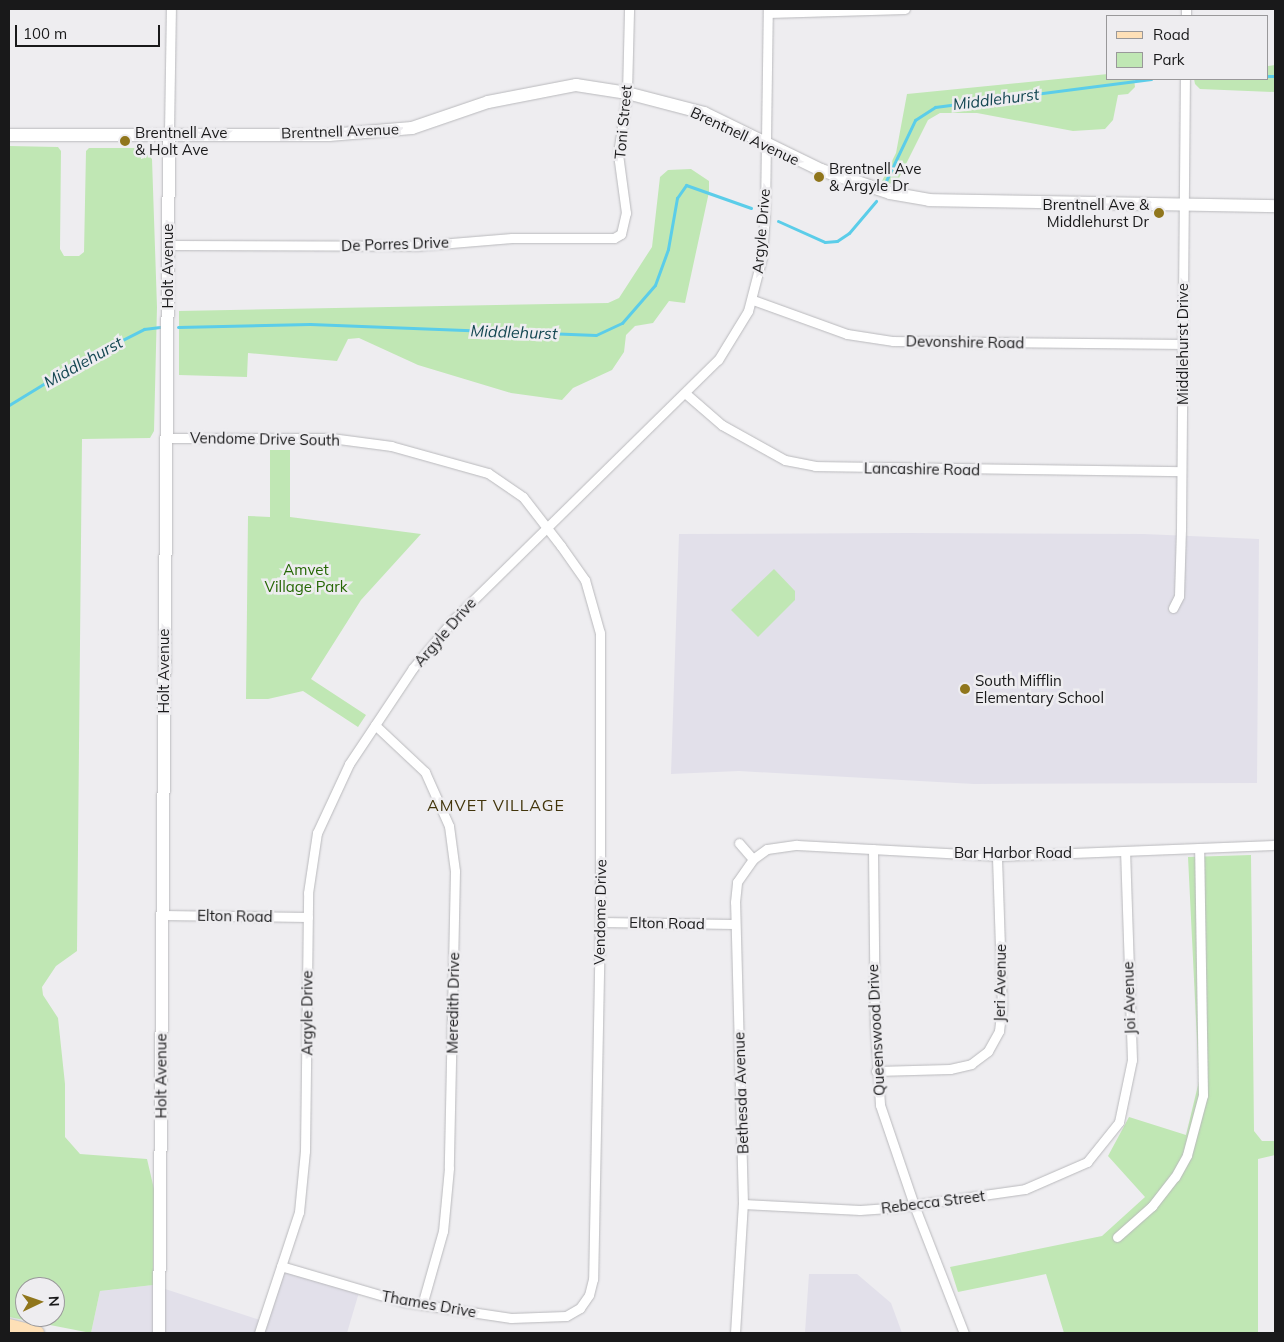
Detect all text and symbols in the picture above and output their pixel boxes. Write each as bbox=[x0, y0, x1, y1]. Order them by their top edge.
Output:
scale bar bbox=[18, 15, 162, 47]
legend bbox=[1106, 15, 1269, 80]
text: 100 m bbox=[23, 24, 67, 43]
text: Road bbox=[1153, 25, 1190, 44]
text: Park bbox=[1153, 50, 1185, 69]
street label: Toni Street bbox=[611, 84, 635, 160]
water label: Middlehurst bbox=[952, 84, 1040, 114]
street label: Brentnell Avenue bbox=[688, 103, 802, 169]
street label: Brentnell Avenue bbox=[281, 120, 399, 142]
place label: Brentnell Ave & Holt Ave bbox=[135, 123, 227, 158]
marker: Brentnell Ave & Holt Ave bbox=[119, 135, 131, 147]
place label: Brentnell Ave & Argyle Dr bbox=[829, 159, 921, 194]
marker: Brentnell Ave & Argyle Dr bbox=[813, 171, 825, 183]
street label: Argyle Drive bbox=[748, 188, 774, 274]
place label: Brentnell Ave & Middlehurst Dr bbox=[1043, 195, 1149, 230]
marker: Brentnell Ave & Middlehurst Dr bbox=[1153, 207, 1165, 219]
street label: Holt Avenue bbox=[159, 223, 177, 309]
street label: De Porres Drive bbox=[341, 233, 449, 255]
street label: Middlehurst Drive bbox=[1174, 283, 1192, 405]
water label: Middlehurst bbox=[470, 321, 558, 343]
street label: Devonshire Road bbox=[906, 332, 1024, 352]
water label: Middlehurst bbox=[40, 333, 126, 391]
street label: Vendome Drive South bbox=[190, 429, 340, 449]
street label: Lancashire Road bbox=[864, 459, 980, 479]
park label: Amvet Village Park bbox=[265, 560, 347, 595]
street label: Argyle Drive bbox=[410, 594, 480, 670]
street label: Holt Avenue bbox=[155, 628, 173, 714]
place label: South Mifflin Elementary School bbox=[975, 671, 1104, 706]
marker: South Mifflin Elementary School bbox=[959, 683, 971, 695]
district label: AMVET VILLAGE bbox=[425, 795, 567, 815]
street label: Bar Harbor Road bbox=[954, 844, 1072, 862]
street label: Vendome Drive bbox=[590, 859, 610, 965]
street label: Elton Road bbox=[197, 906, 273, 926]
street label: Elton Road bbox=[629, 913, 705, 933]
street label: Jeri Avenue bbox=[990, 944, 1010, 1022]
street label: Meredith Drive bbox=[443, 952, 463, 1054]
street label: Joi Avenue bbox=[1119, 961, 1139, 1035]
street label: Queenswood Drive bbox=[864, 964, 888, 1096]
street label: Argyle Drive bbox=[298, 970, 316, 1056]
street label: Bethesda Avenue bbox=[730, 1032, 752, 1154]
street label: Holt Avenue bbox=[152, 1033, 170, 1119]
street label: Rebecca Street bbox=[880, 1187, 986, 1217]
north arrow bbox=[15, 1277, 65, 1327]
street label: Thames Drive bbox=[380, 1287, 478, 1321]
text: N bbox=[45, 1296, 63, 1307]

